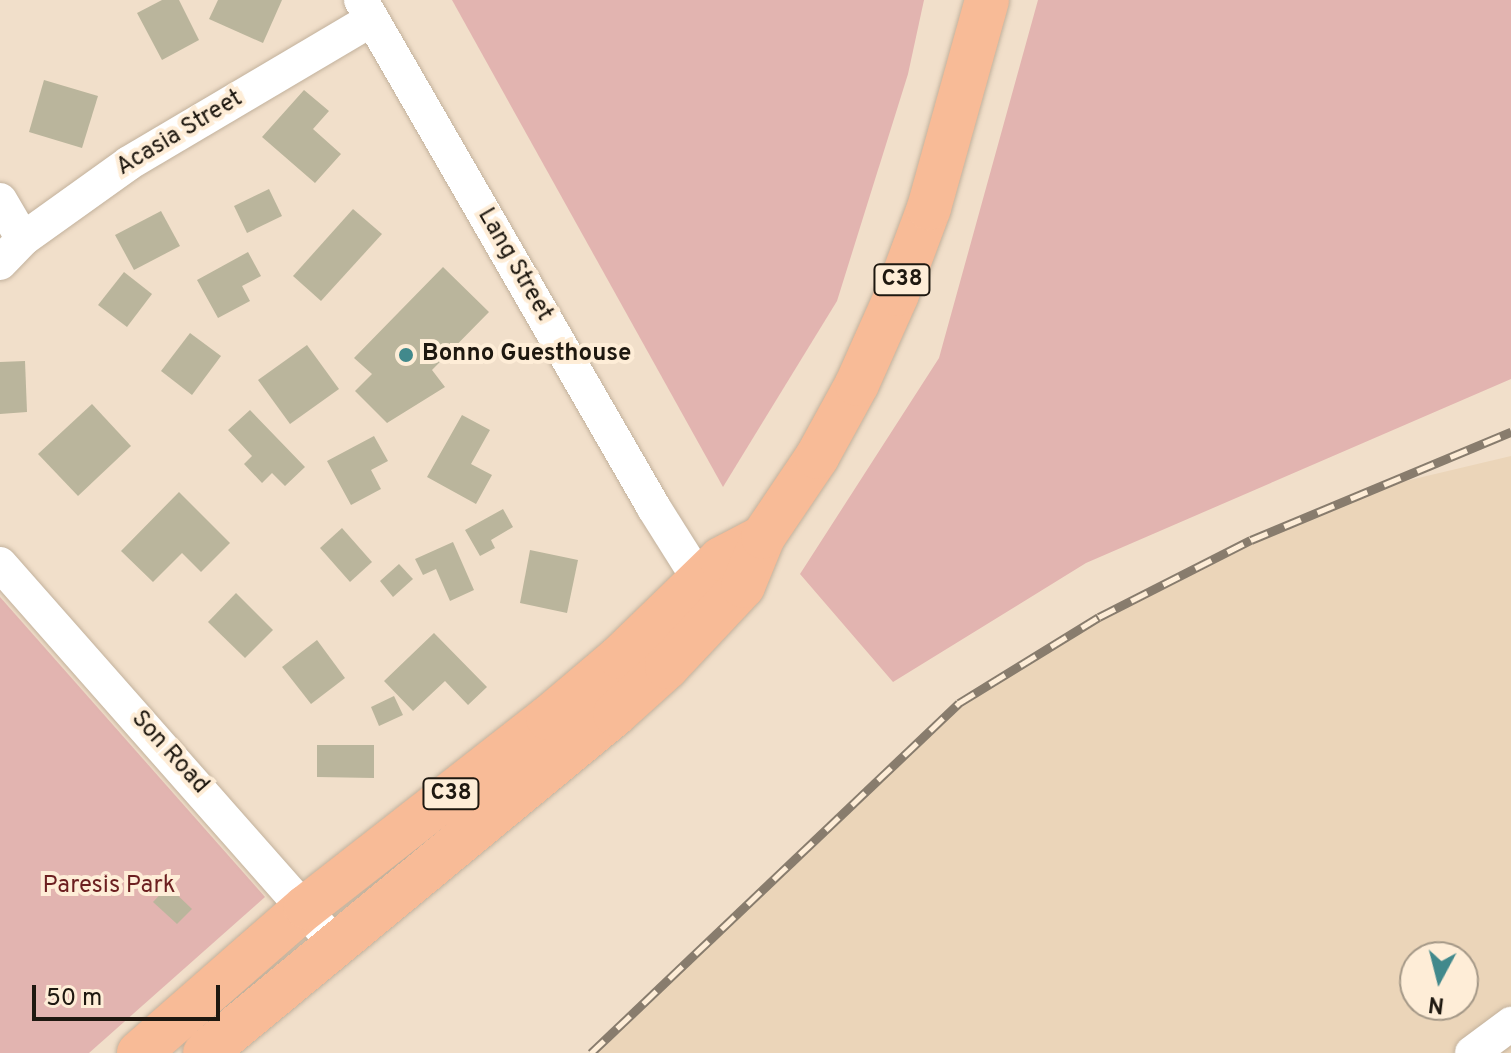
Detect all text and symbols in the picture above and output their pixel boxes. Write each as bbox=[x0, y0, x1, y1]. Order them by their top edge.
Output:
street label: Acasia Street bbox=[112, 85, 248, 183]
street label: Lang Street bbox=[470, 203, 558, 327]
road number: C38 bbox=[872, 262, 932, 298]
place label: Bonno Guesthouse bbox=[422, 341, 631, 369]
marker: Bonno Guesthouse bbox=[397, 346, 415, 364]
street label: Son Road bbox=[124, 705, 214, 801]
road number: C38 bbox=[421, 776, 481, 812]
park label: Paresis Park bbox=[43, 873, 175, 901]
north arrow bbox=[1399, 941, 1479, 1021]
scale bar bbox=[36, 969, 224, 1019]
text: 50 m bbox=[46, 984, 102, 1014]
text: N bbox=[1427, 989, 1446, 1018]

